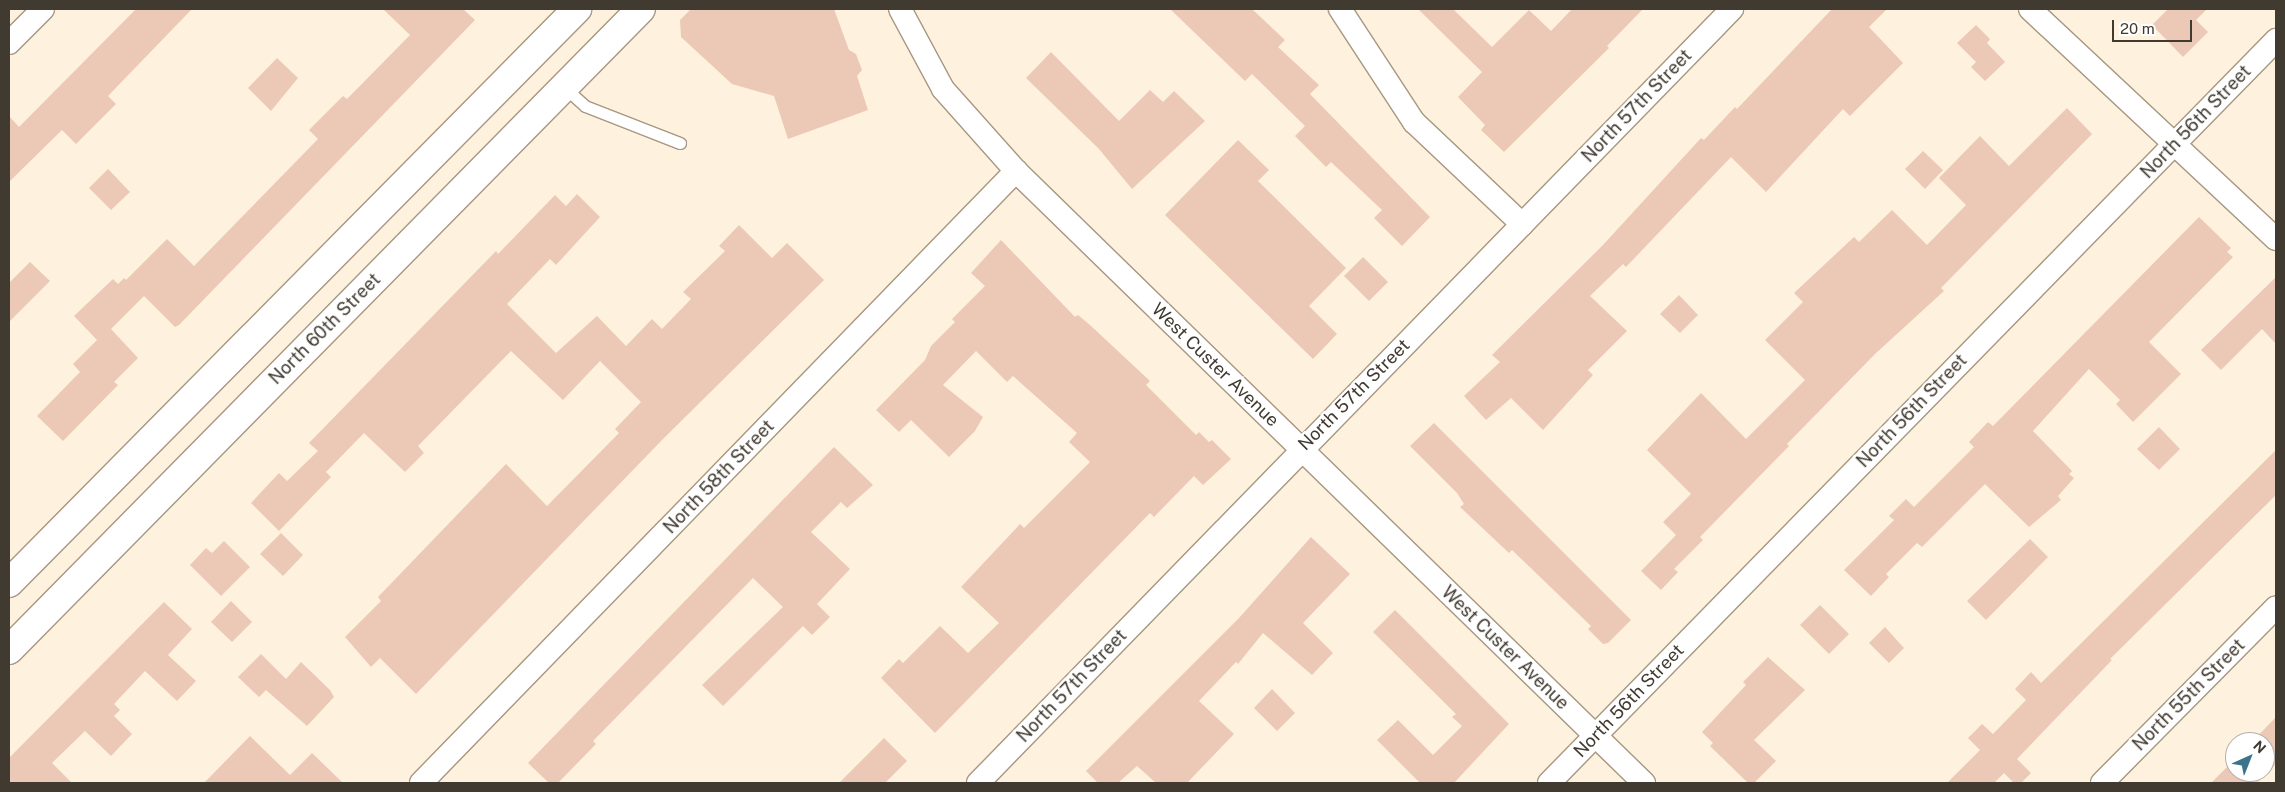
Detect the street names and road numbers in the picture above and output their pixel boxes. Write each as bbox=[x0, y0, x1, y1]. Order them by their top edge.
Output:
street label: North 57th Street bbox=[1578, 45, 1696, 167]
street label: North 56th Street bbox=[2136, 61, 2256, 183]
street label: North 60th Street bbox=[265, 269, 385, 389]
street label: West Custer Avenue bbox=[1147, 299, 1283, 431]
street label: North 57th Street bbox=[1294, 335, 1414, 455]
street label: North 56th Street bbox=[1852, 350, 1972, 472]
street label: North 58th Street bbox=[659, 416, 779, 538]
street label: West Custer Avenue bbox=[1437, 582, 1573, 714]
street label: North 57th Street bbox=[1013, 625, 1131, 747]
street label: North 55th Street bbox=[2128, 634, 2250, 756]
street label: North 56th Street bbox=[1569, 640, 1689, 762]

